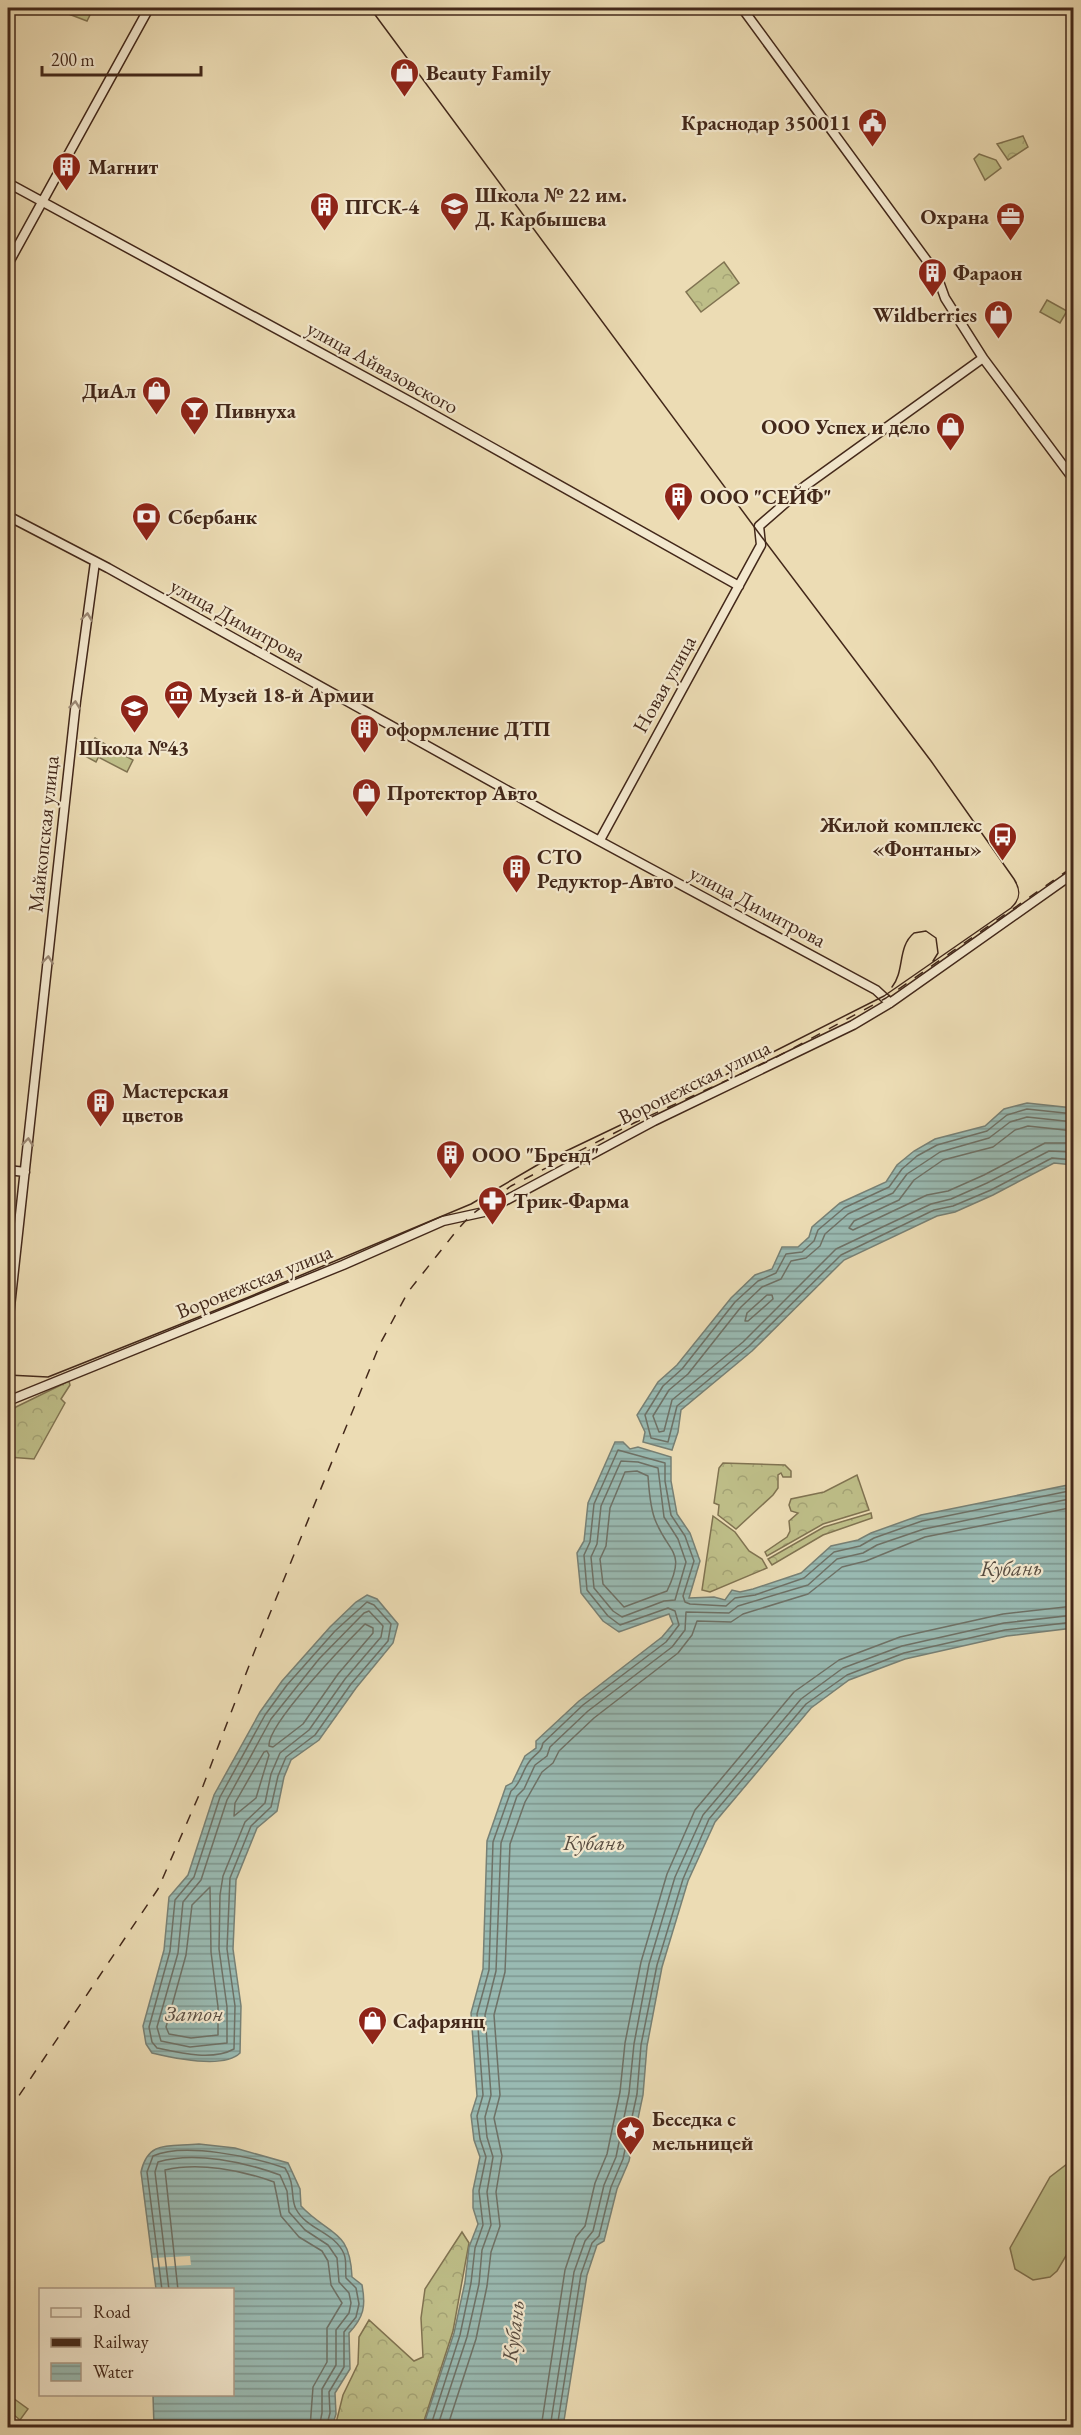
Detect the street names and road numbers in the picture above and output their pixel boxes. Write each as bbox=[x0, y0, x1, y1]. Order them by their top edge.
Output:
street label: улица Айвазовского bbox=[302, 314, 464, 420]
street label: улица Димитрова bbox=[166, 572, 311, 669]
street label: Новая улица bbox=[626, 630, 702, 737]
street label: Майкопская улица bbox=[21, 754, 65, 914]
street label: улица Димитрова bbox=[685, 859, 831, 954]
street label: Воронежская улица bbox=[613, 1033, 775, 1131]
street label: Воронежская улица bbox=[172, 1237, 337, 1325]

